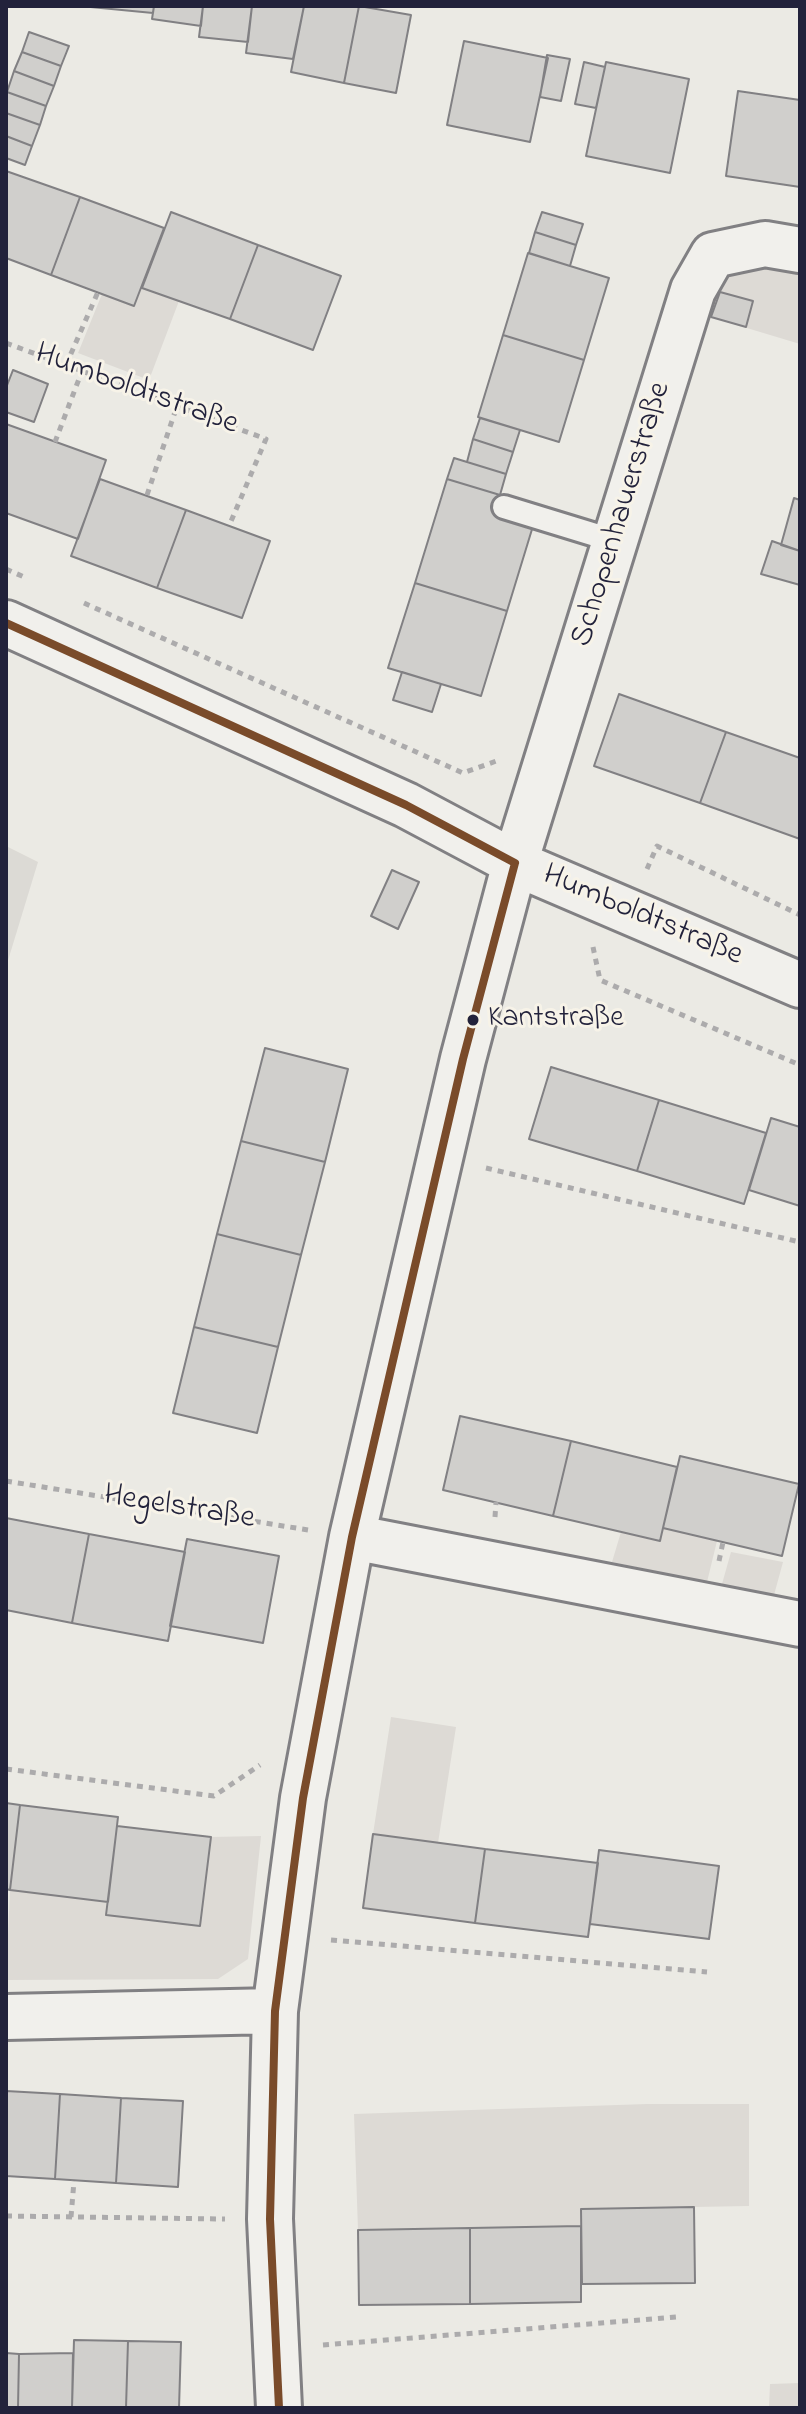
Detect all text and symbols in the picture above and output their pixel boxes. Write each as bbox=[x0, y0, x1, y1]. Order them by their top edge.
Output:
street label: Humboldtstraße bbox=[29, 336, 243, 446]
street label: Schopenhauerstraße bbox=[565, 378, 681, 652]
street label: Humboldtstraße bbox=[536, 858, 748, 976]
place label: Kantstraße bbox=[488, 1002, 624, 1038]
marker: Kantstraße bbox=[465, 1012, 481, 1028]
street label: Hegelstraße bbox=[101, 1478, 257, 1540]

